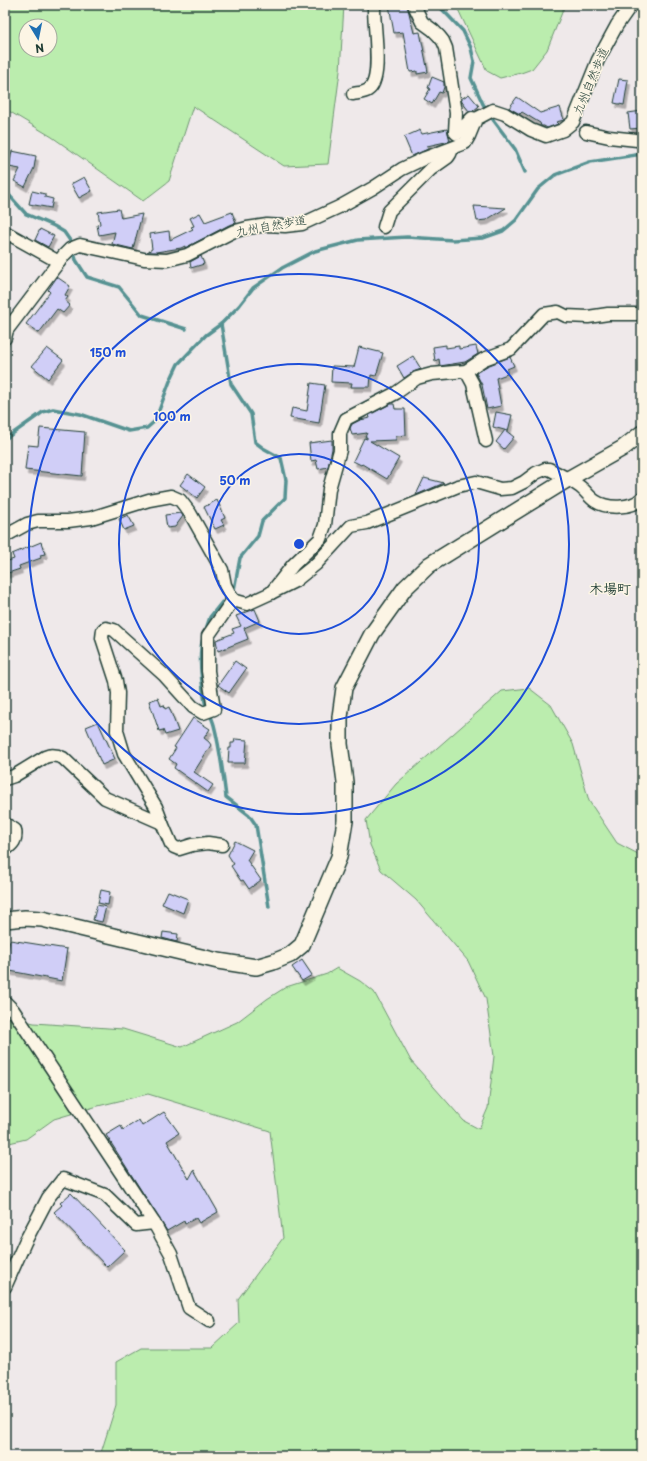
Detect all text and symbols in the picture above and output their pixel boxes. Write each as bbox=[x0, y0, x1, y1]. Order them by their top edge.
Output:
north arrow bbox=[18, 18, 58, 58]
text: N bbox=[34, 39, 46, 58]
street label: 九州自然歩道 bbox=[568, 44, 612, 117]
street label: 九州自然歩道 bbox=[234, 210, 308, 240]
text: 150 m bbox=[90, 343, 126, 361]
text: 100 m bbox=[153, 407, 191, 425]
text: 50 m bbox=[219, 471, 251, 489]
centre of rings bbox=[292, 537, 306, 551]
district label: 木場町 bbox=[589, 578, 631, 599]

